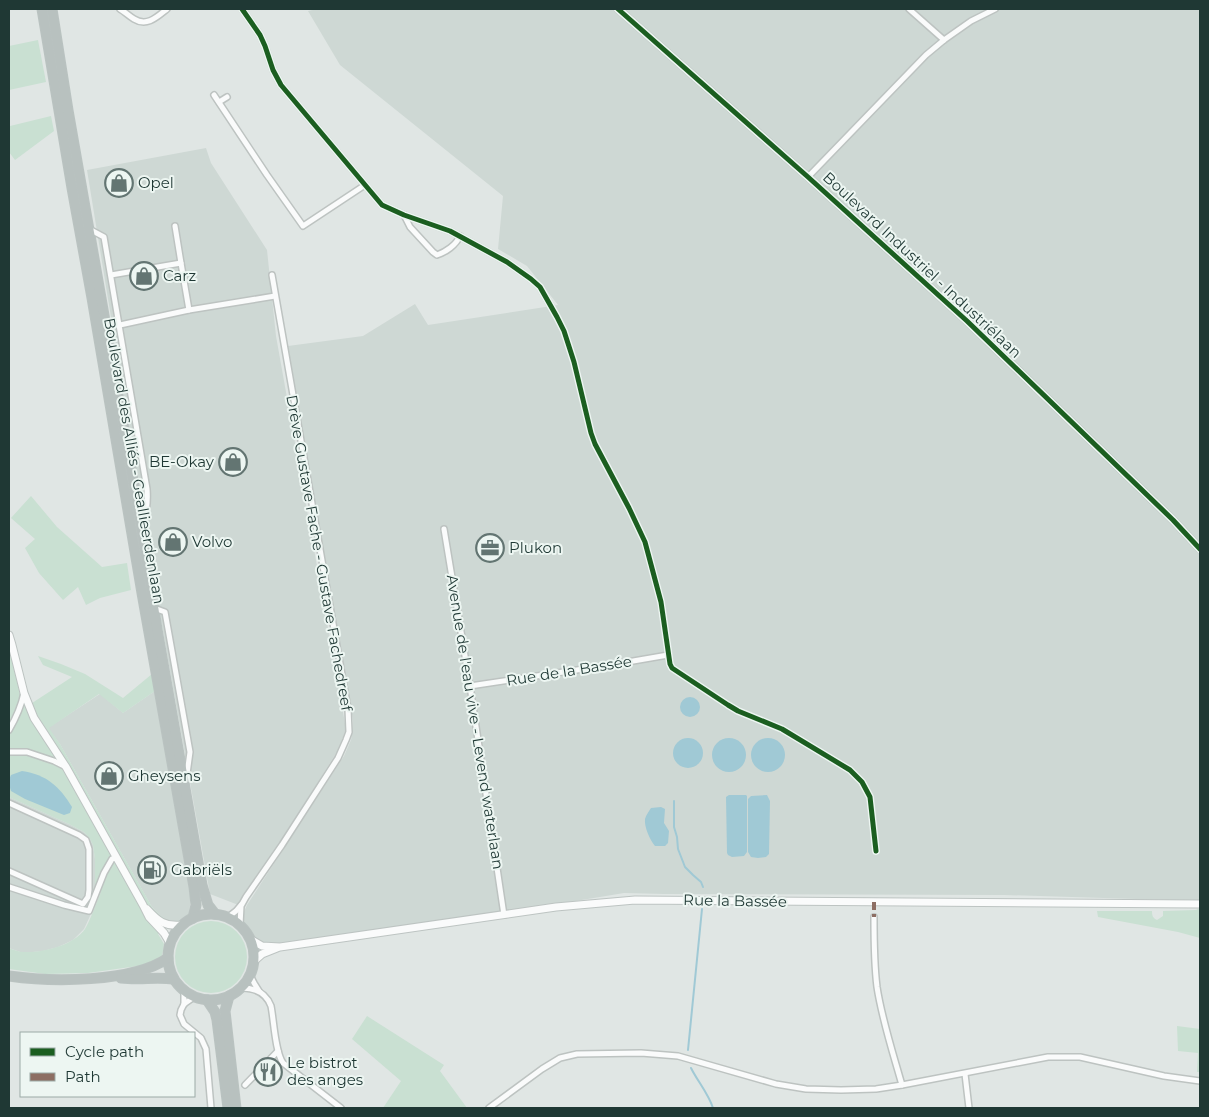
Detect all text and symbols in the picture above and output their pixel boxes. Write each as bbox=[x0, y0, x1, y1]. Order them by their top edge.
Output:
street label: Boulevard Industriel - Industriélaan bbox=[819, 167, 1026, 362]
shop icon: Opel bbox=[104, 168, 134, 198]
place label: Opel bbox=[138, 173, 174, 192]
shop icon: Carz bbox=[129, 261, 159, 291]
place label: Carz bbox=[163, 266, 196, 285]
street label: Boulevard des Alliés - Geallieerdenlaan bbox=[100, 316, 169, 605]
street label: Drève Gustave Fache - Gustave Fachedreef bbox=[282, 393, 357, 713]
shop icon: BE-Okay bbox=[218, 447, 248, 477]
place label: BE-Okay bbox=[149, 452, 215, 471]
shop icon: Volvo bbox=[158, 527, 188, 557]
place label: Volvo bbox=[192, 532, 232, 551]
office icon: Plukon bbox=[475, 533, 505, 563]
place label: Plukon bbox=[509, 538, 562, 557]
street label: Avenue de l'eau vive - Levend waterlaan bbox=[443, 573, 508, 871]
street label: Rue de la Bassée bbox=[505, 651, 633, 690]
shop icon: Gheysens bbox=[94, 761, 124, 791]
place label: Gheysens bbox=[128, 766, 201, 785]
fuel station icon: Gabriëls bbox=[137, 855, 167, 885]
place label: Gabriëls bbox=[171, 860, 232, 879]
street label: Rue la Bassée bbox=[683, 890, 787, 911]
legend bbox=[20, 1032, 195, 1097]
text: Cycle path bbox=[65, 1042, 144, 1061]
place label: Le bistrot des anges bbox=[287, 1053, 363, 1089]
restaurant icon: Le bistrot des anges bbox=[253, 1057, 283, 1087]
text: Path bbox=[65, 1067, 101, 1086]

